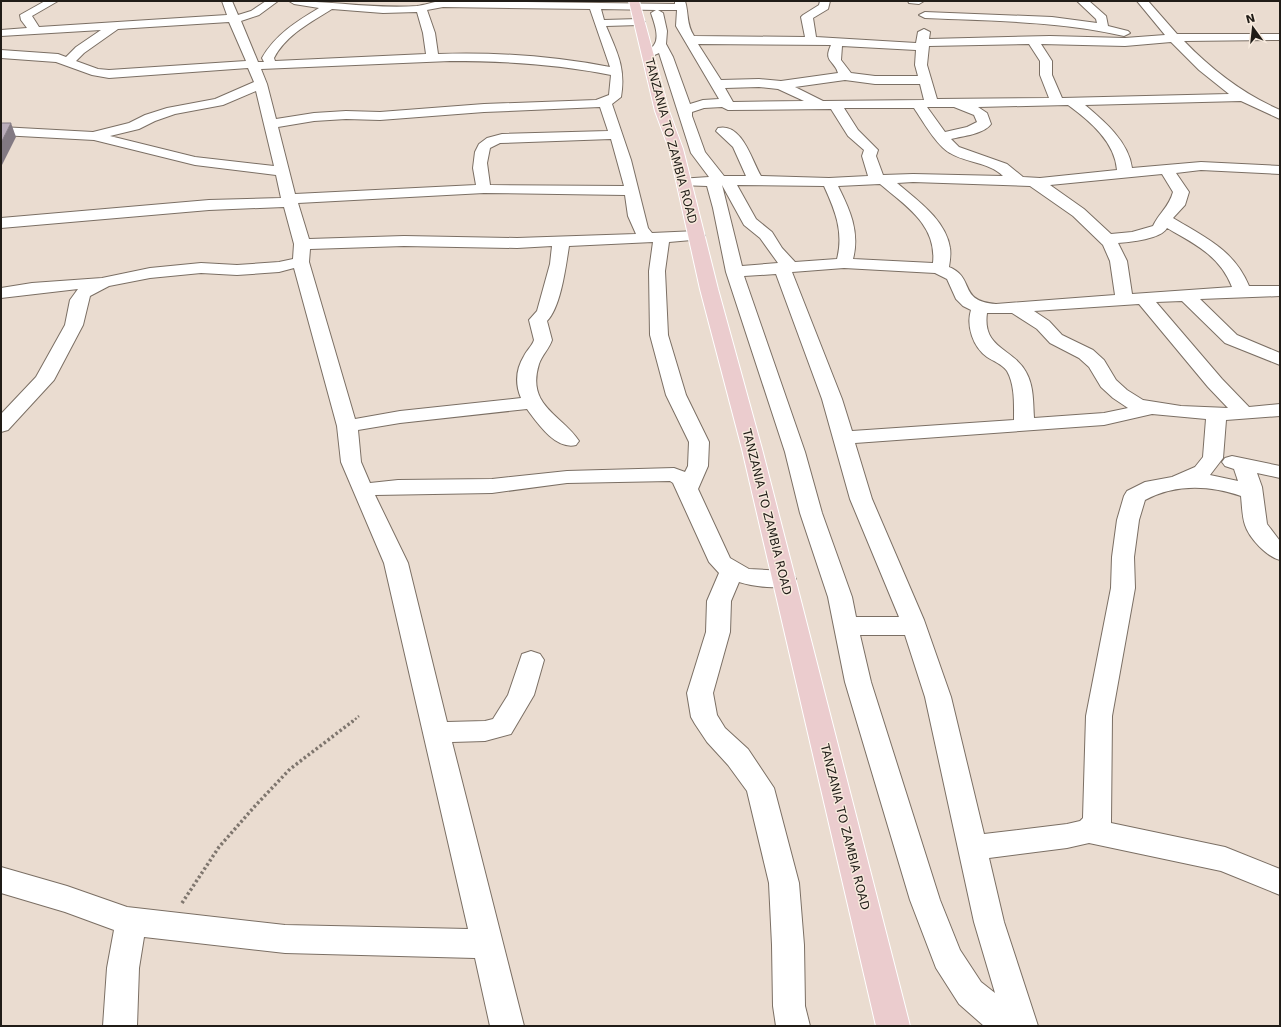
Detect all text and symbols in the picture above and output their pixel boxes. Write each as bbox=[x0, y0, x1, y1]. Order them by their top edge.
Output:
north arrow bbox=[1233, 8, 1273, 48]
text: N bbox=[1244, 11, 1257, 26]
street label: TANZANIA TO ZAMBIA ROAD bbox=[642, 56, 700, 225]
street label: TANZANIA TO ZAMBIA ROAD bbox=[739, 426, 794, 597]
street label: TANZANIA TO ZAMBIA ROAD bbox=[817, 741, 872, 912]

